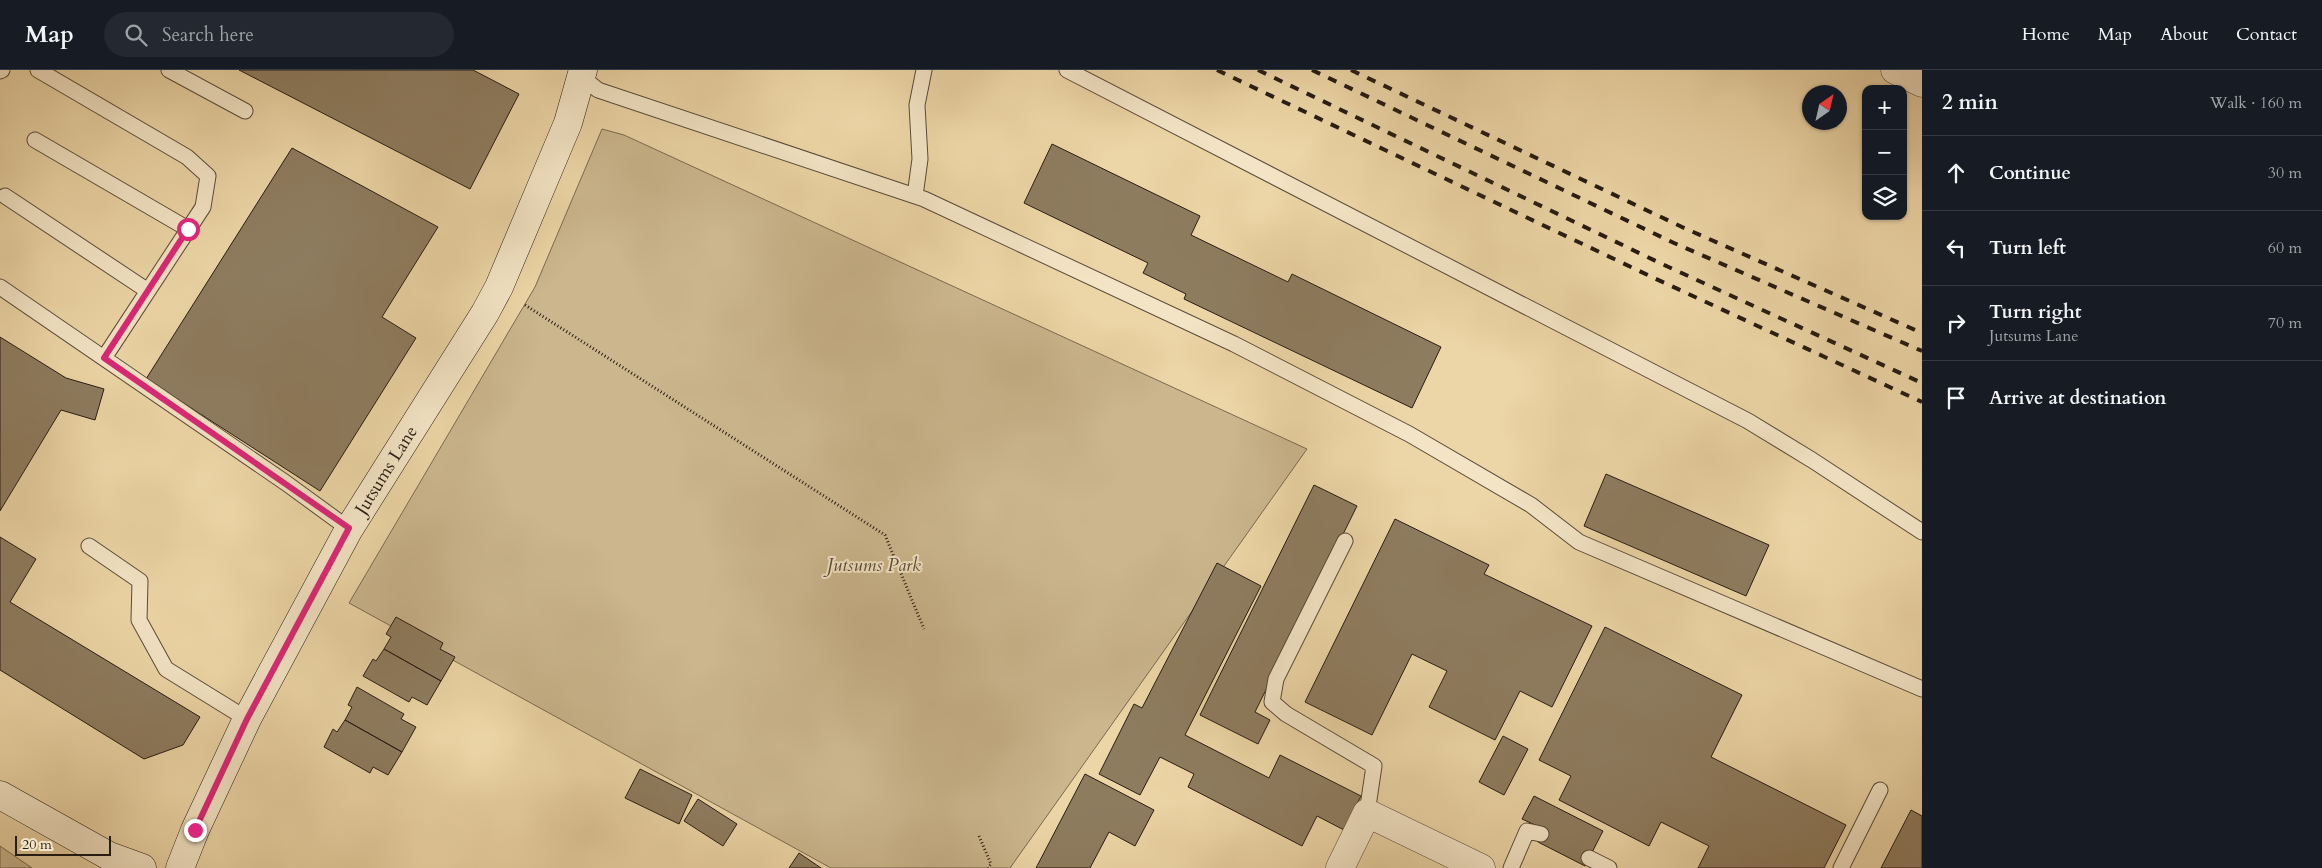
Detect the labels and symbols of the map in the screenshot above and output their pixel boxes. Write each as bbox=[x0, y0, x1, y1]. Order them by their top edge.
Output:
north arrow bbox=[1802, 85, 1847, 130]
route start bbox=[177, 218, 200, 241]
street label: Jutsums Lane bbox=[348, 421, 424, 522]
park label: Jutsums Park bbox=[823, 553, 921, 578]
route end bbox=[184, 819, 207, 842]
scale bar bbox=[15, 833, 111, 856]

